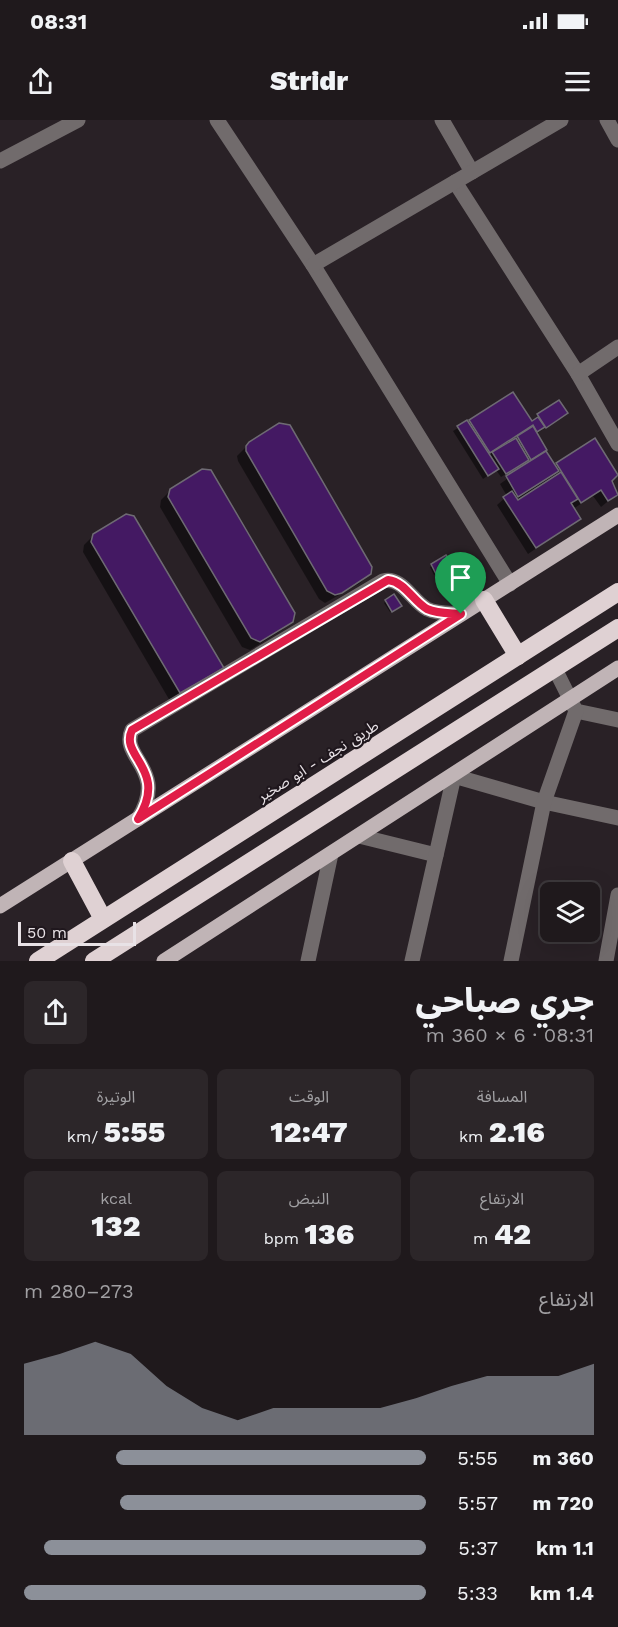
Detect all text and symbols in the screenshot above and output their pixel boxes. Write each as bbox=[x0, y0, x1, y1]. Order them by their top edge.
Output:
text: 08:31 bbox=[30, 9, 87, 34]
icon: share bbox=[24, 65, 57, 98]
text: Stridr bbox=[270, 65, 348, 97]
icon: menu bbox=[561, 65, 594, 98]
pin bbox=[435, 552, 486, 614]
icon: arrive bbox=[444, 561, 477, 594]
street label: طريق نجف - ابو صخير bbox=[253, 716, 383, 807]
map controls bbox=[540, 882, 600, 942]
button: layers bbox=[540, 882, 600, 942]
scale bar bbox=[18, 919, 136, 947]
text: 50 m bbox=[27, 923, 67, 942]
button: share bbox=[24, 981, 87, 1044]
text: جري صباحي bbox=[416, 981, 594, 1020]
text: 08:31 · 6 × 360 m bbox=[426, 1023, 594, 1047]
text: الوتيرة bbox=[97, 1087, 135, 1106]
text: الوقت bbox=[289, 1087, 329, 1106]
text: المسافة bbox=[477, 1087, 527, 1106]
text: 5:55 bbox=[104, 1114, 165, 1149]
text: 12:47 bbox=[270, 1114, 348, 1149]
text: 2.16 bbox=[489, 1114, 545, 1149]
text: /km bbox=[67, 1127, 104, 1146]
text: km bbox=[459, 1127, 489, 1146]
text: kcal bbox=[100, 1189, 132, 1208]
text: النبض bbox=[289, 1189, 329, 1208]
text: الارتفاع bbox=[480, 1189, 524, 1208]
text: 132 bbox=[91, 1208, 141, 1243]
text: 136 bbox=[304, 1216, 354, 1251]
text: 42 bbox=[494, 1216, 531, 1251]
text: bpm bbox=[264, 1229, 304, 1248]
text: m bbox=[473, 1229, 494, 1248]
text: 273–280 m bbox=[24, 1279, 134, 1303]
text: الارتفاع bbox=[539, 1287, 594, 1311]
text: 5:55 bbox=[457, 1446, 498, 1470]
text: 360 m bbox=[532, 1446, 594, 1470]
text: 5:57 bbox=[458, 1491, 498, 1515]
text: 720 m bbox=[532, 1491, 594, 1515]
text: 5:37 bbox=[458, 1536, 498, 1560]
text: 1.1 km bbox=[536, 1536, 594, 1560]
text: 5:33 bbox=[457, 1581, 498, 1605]
text: 1.4 km bbox=[530, 1581, 594, 1605]

